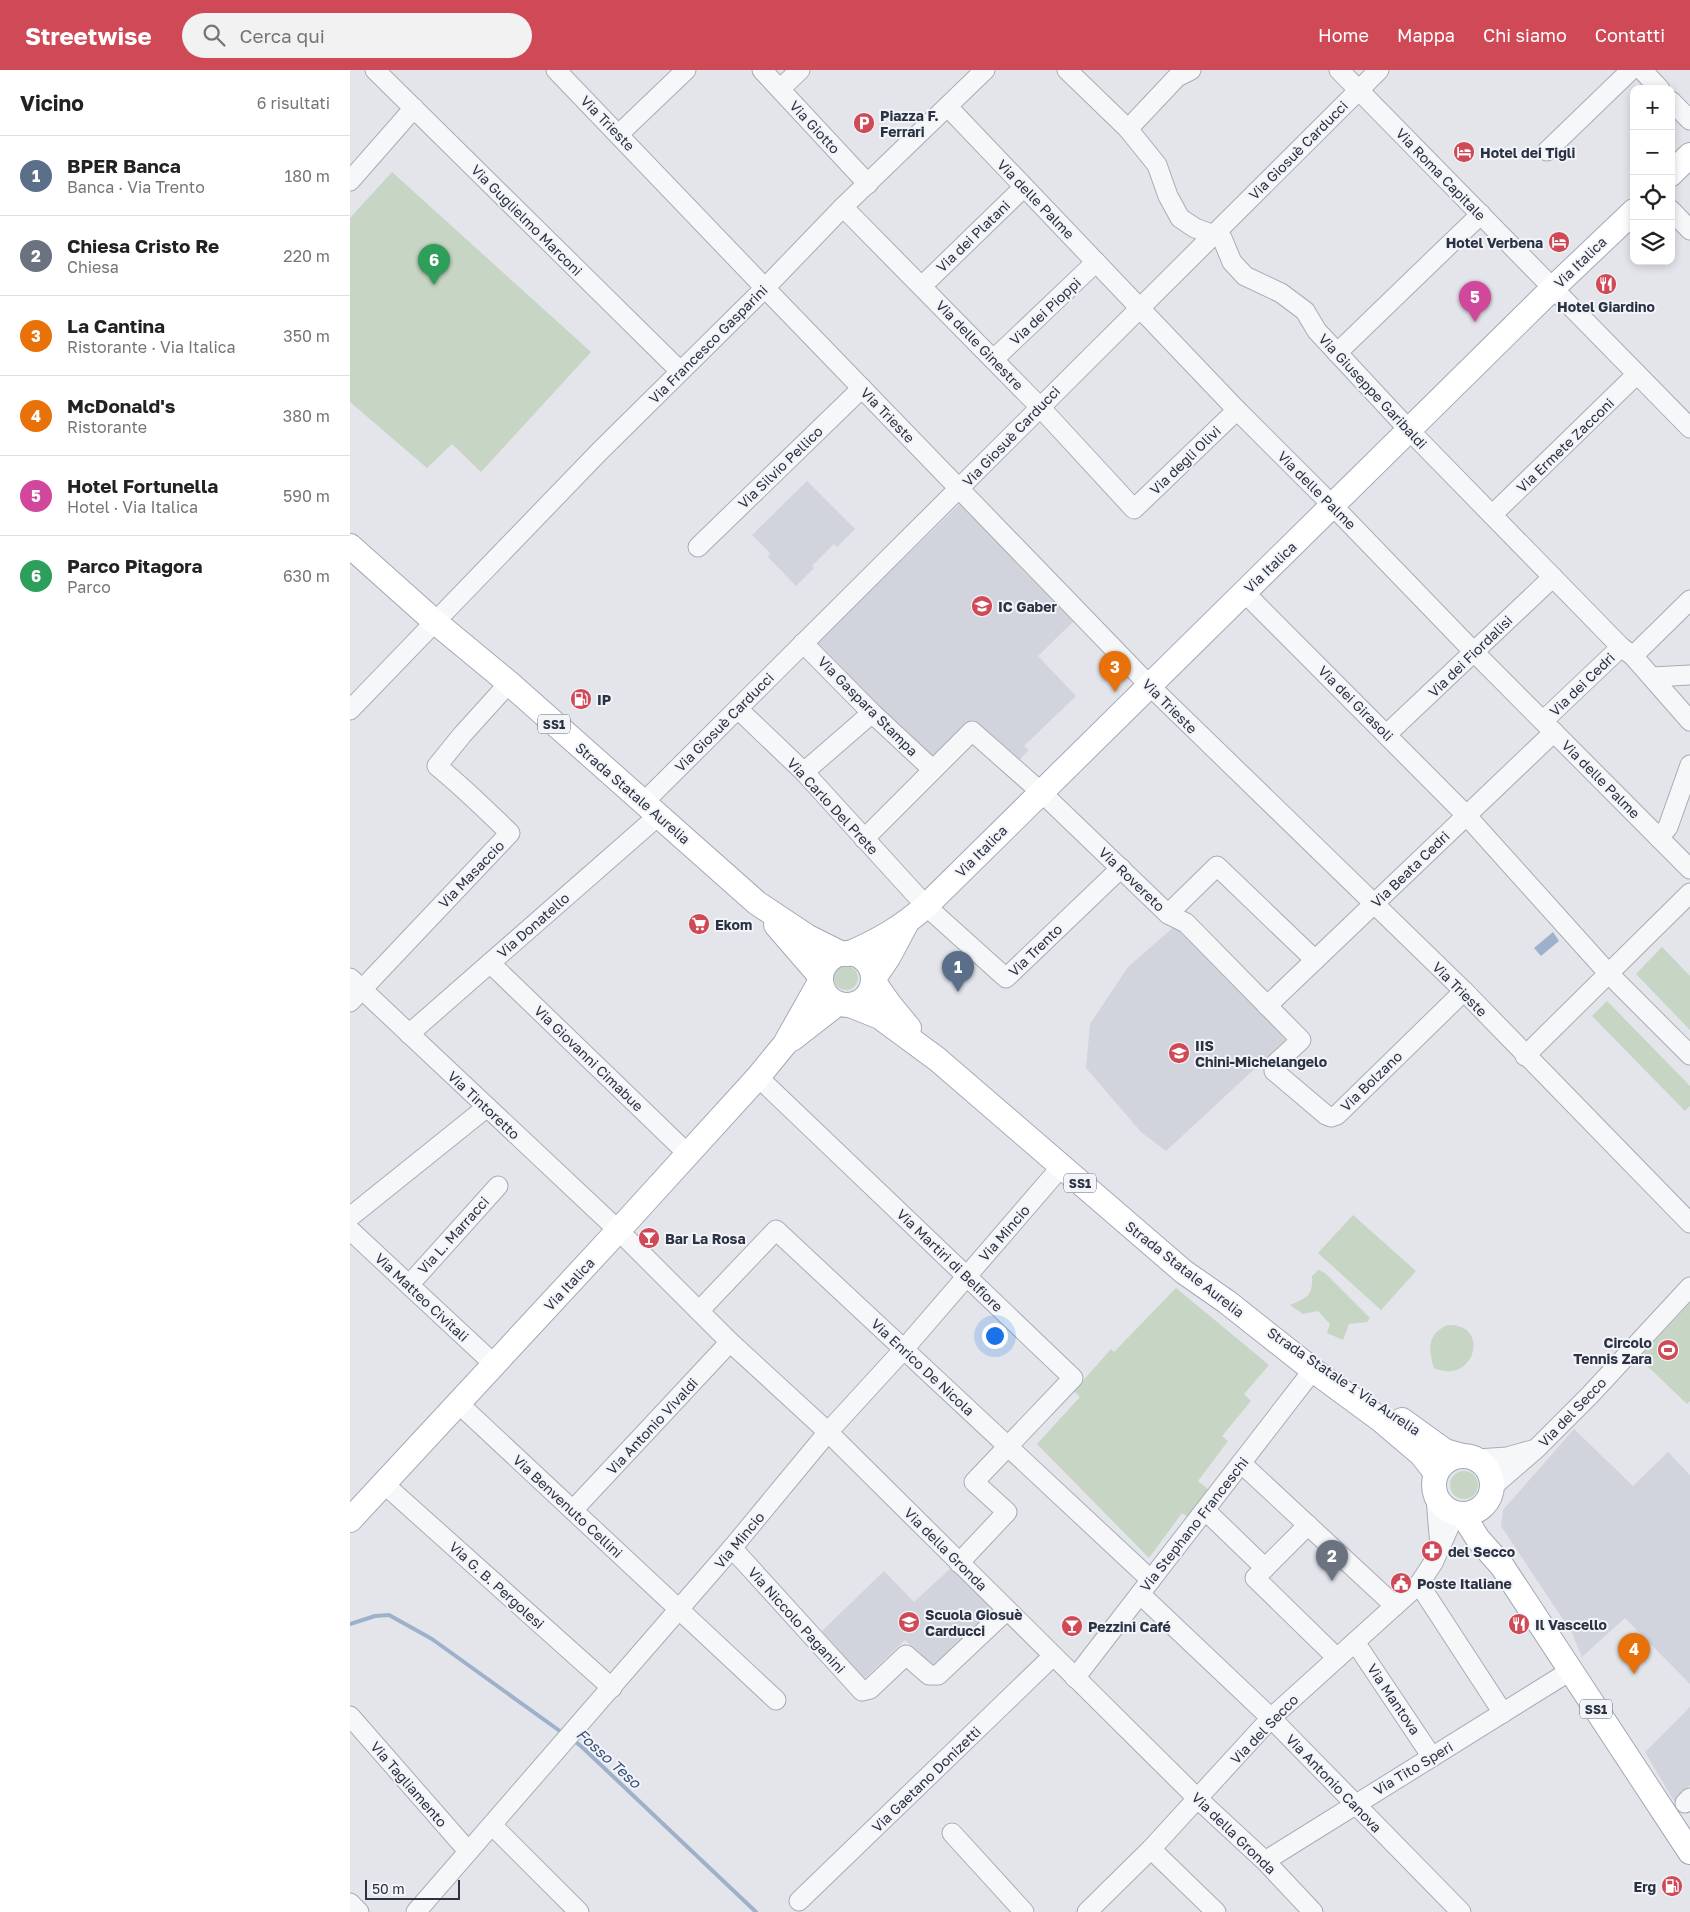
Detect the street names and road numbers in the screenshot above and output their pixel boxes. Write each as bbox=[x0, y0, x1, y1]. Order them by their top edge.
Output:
street label: Via Trieste bbox=[577, 92, 639, 154]
street label: Via Giotto bbox=[786, 97, 844, 157]
street label: Via Giosuè Carducci bbox=[1245, 97, 1351, 203]
street label: Via Roma Capitale bbox=[1393, 124, 1489, 224]
street label: Via delle Palme bbox=[994, 156, 1078, 242]
street label: Via Guglielmo Marconi bbox=[468, 161, 586, 279]
street label: Via dei Platani bbox=[933, 197, 1013, 275]
street label: Via Italica bbox=[1550, 233, 1610, 291]
street label: Via dei Pioppi bbox=[1006, 274, 1084, 348]
street label: Via Francesco Gasparini bbox=[645, 281, 771, 407]
street label: Via delle Ginestre bbox=[933, 296, 1027, 394]
street label: Via Giuseppe Garibaldi bbox=[1315, 330, 1431, 452]
street label: Via Giosuè Carducci bbox=[959, 382, 1063, 490]
street label: Via Trieste bbox=[857, 384, 919, 446]
street label: Via Ermete Zacconi bbox=[1513, 394, 1617, 496]
street label: Via Silvio Pellico bbox=[734, 422, 826, 512]
street label: Via degli Olivi bbox=[1146, 422, 1224, 498]
street label: Via delle Palme bbox=[1274, 447, 1360, 533]
street label: Via Italica bbox=[1240, 538, 1300, 596]
street label: Via dei Fiordalisi bbox=[1424, 612, 1516, 700]
street label: Via dei Cedri bbox=[1546, 649, 1618, 719]
street label: Via Gaspara Stampa bbox=[815, 653, 921, 759]
street label: Via dei Girasoli bbox=[1315, 662, 1397, 744]
street label: Via Giosuè Carducci bbox=[671, 669, 777, 775]
street label: Via Trieste bbox=[1139, 675, 1201, 737]
road number: SS1 bbox=[538, 714, 570, 734]
street label: Via delle Palme bbox=[1558, 736, 1644, 822]
street label: Strada Statale Aurelia bbox=[572, 739, 694, 847]
street label: Via Carlo Del Prete bbox=[784, 754, 882, 858]
street label: Via Italica bbox=[952, 822, 1010, 880]
street label: Via Beata Cedri bbox=[1367, 827, 1453, 911]
street label: Via Masaccio bbox=[435, 837, 507, 911]
street label: Via Rovereto bbox=[1095, 843, 1169, 915]
street label: Via Donatello bbox=[493, 889, 573, 961]
street label: Via Trento bbox=[1005, 920, 1065, 980]
street label: Via Trieste bbox=[1429, 958, 1491, 1020]
street label: Via Giovanni Cimabue bbox=[531, 1002, 647, 1114]
street label: Via Bolzano bbox=[1337, 1047, 1405, 1115]
street label: Via Tintoretto bbox=[444, 1067, 524, 1143]
road number: SS1 bbox=[1064, 1174, 1096, 1192]
street label: Via L. Marracci bbox=[414, 1193, 492, 1277]
street label: Via Mincio bbox=[975, 1201, 1033, 1265]
street label: Via Martiri di Belfiore bbox=[894, 1205, 1006, 1315]
street label: Strada Statale Aurelia bbox=[1122, 1217, 1248, 1321]
street label: Via Matteo Civitali bbox=[372, 1249, 472, 1345]
street label: Via Italica bbox=[540, 1254, 598, 1314]
street label: Via Enrico De Nicola bbox=[868, 1315, 978, 1419]
street label: Strada Statale 1 Via Aurelia bbox=[1264, 1323, 1424, 1439]
street label: Via Antonio Vivaldi bbox=[603, 1374, 701, 1478]
street label: Via del Secco bbox=[1535, 1374, 1609, 1450]
street label: Via Benvenuto Cellini bbox=[510, 1451, 626, 1561]
street label: Via Stephano Franceschi bbox=[1136, 1453, 1252, 1595]
street label: Via della Gronda bbox=[901, 1504, 991, 1594]
street label: Via Mincio bbox=[710, 1508, 768, 1572]
street label: Via G. B. Pergolesi bbox=[446, 1538, 548, 1632]
street label: Via Niccolo Paganini bbox=[745, 1563, 849, 1677]
street label: Via Mantova bbox=[1364, 1660, 1424, 1738]
street label: Via del Secco bbox=[1227, 1691, 1301, 1767]
road number: SS1 bbox=[1580, 1700, 1612, 1718]
street label: Via Gaetano Donizetti bbox=[868, 1722, 984, 1836]
street label: Via Antonio Canova bbox=[1283, 1730, 1385, 1836]
street label: Via Tagliamento bbox=[367, 1738, 451, 1830]
street label: Via Tito Speri bbox=[1370, 1738, 1456, 1798]
street label: Via della Gronda bbox=[1188, 1789, 1280, 1877]

